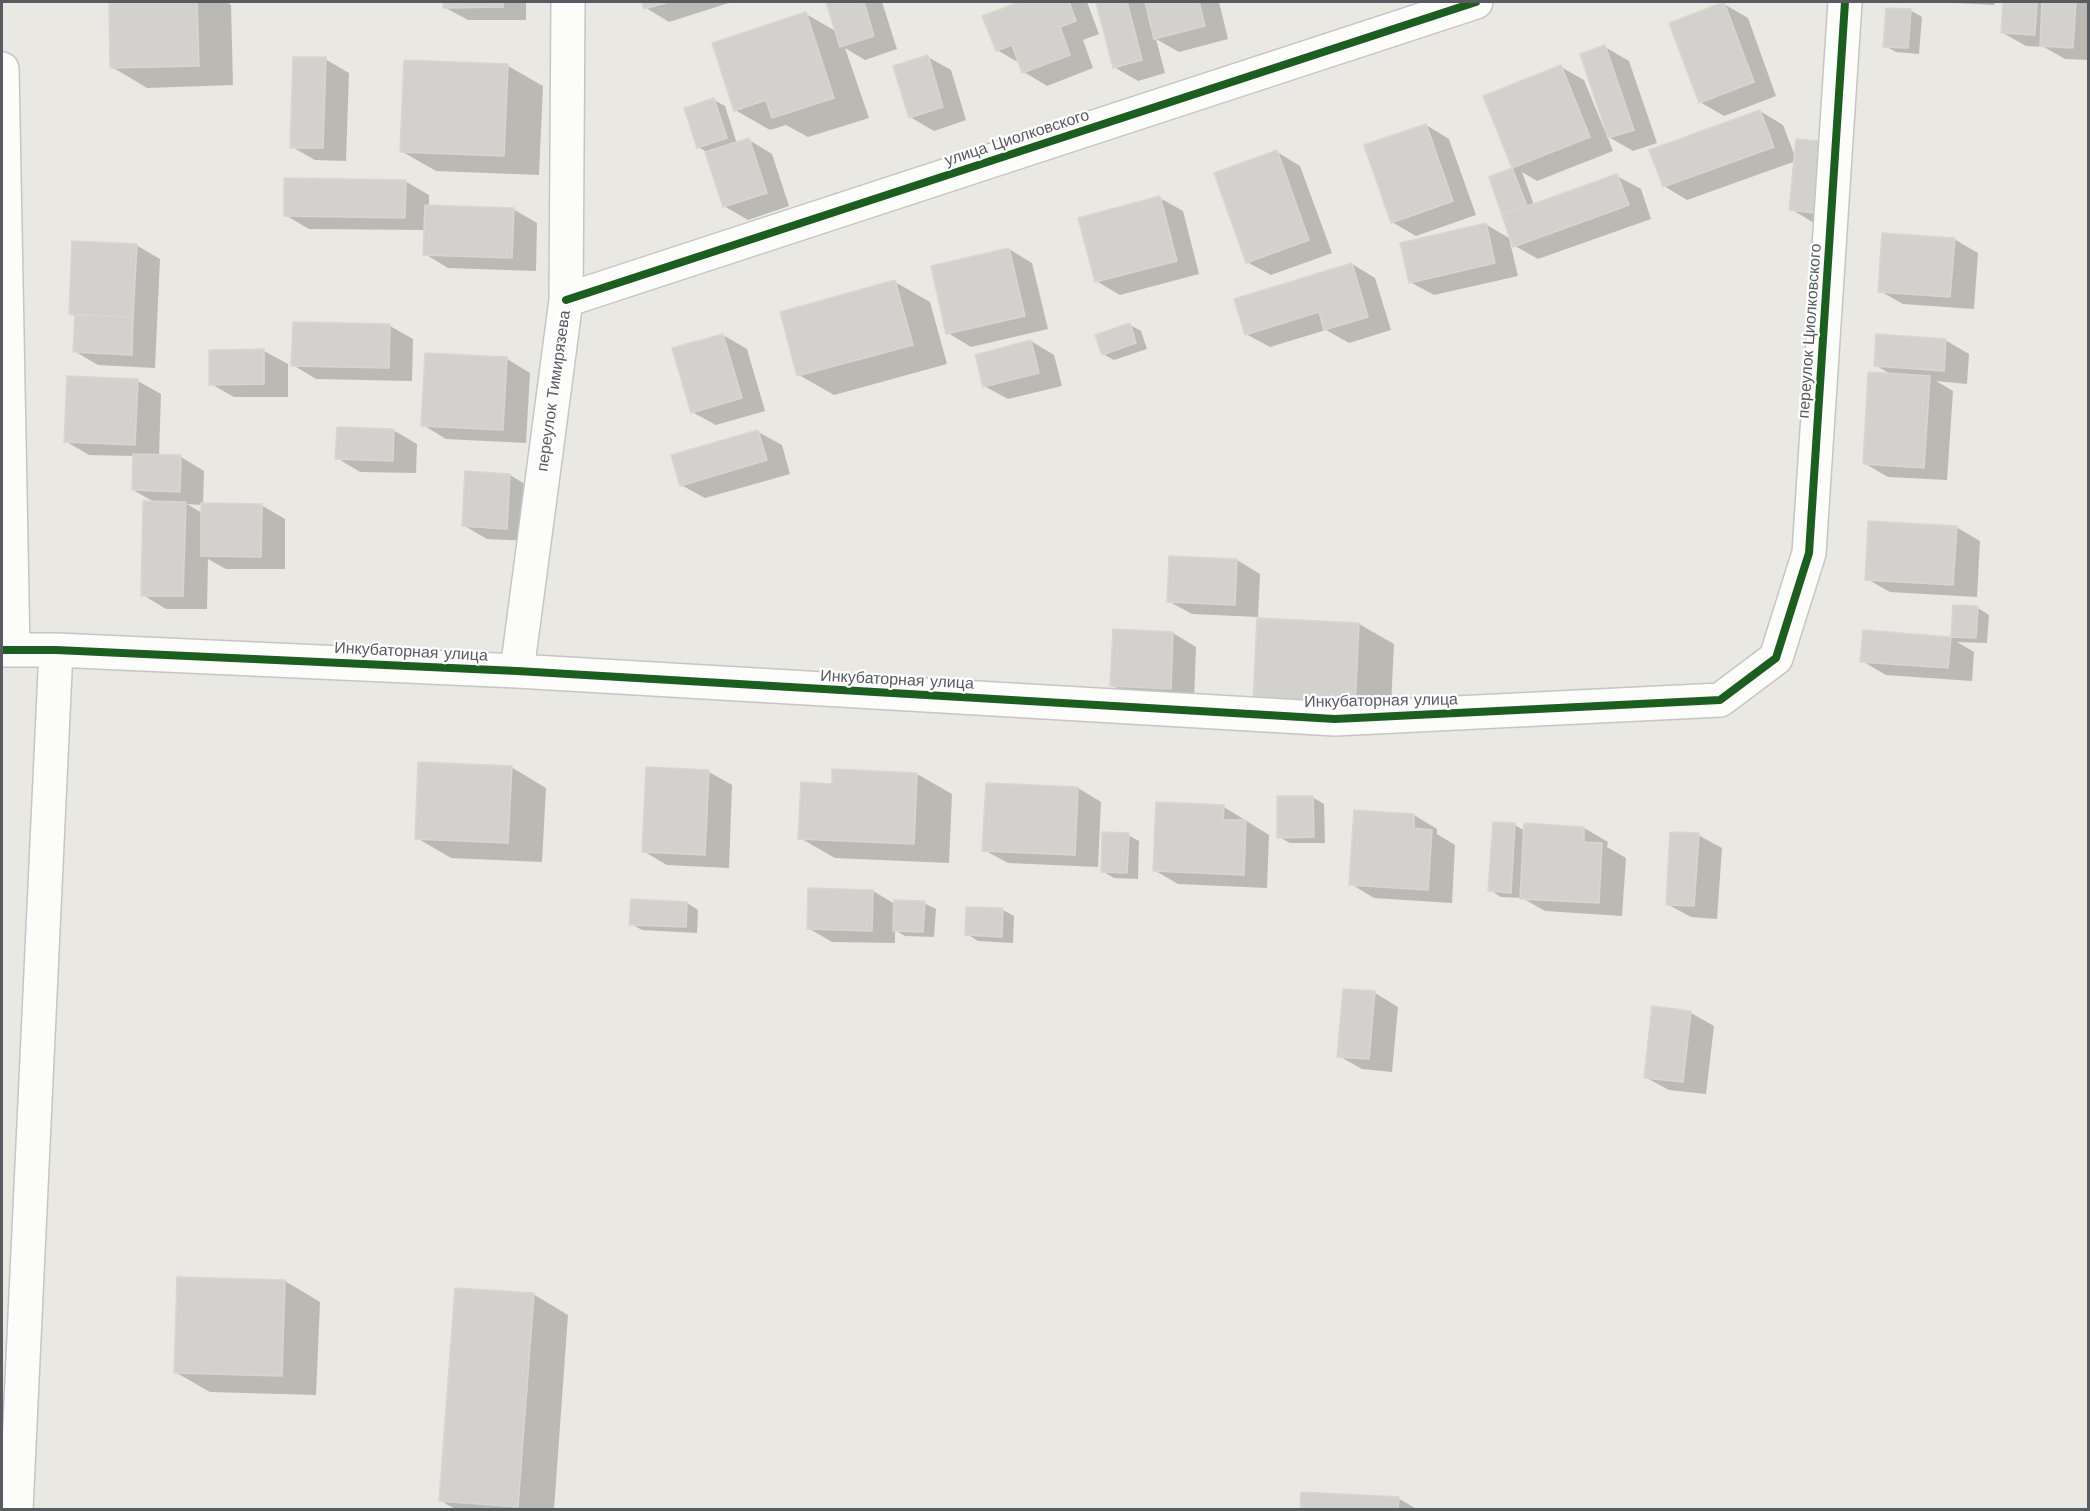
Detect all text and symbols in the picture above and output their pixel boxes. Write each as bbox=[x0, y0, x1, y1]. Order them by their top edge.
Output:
street label: улица Циолковского bbox=[942, 106, 1092, 170]
street label: переулок Циолковского bbox=[1794, 243, 1826, 419]
street label: переулок Тимирязева bbox=[533, 309, 575, 473]
street label: Инкубаторная улица bbox=[334, 638, 488, 666]
street label: Инкубаторная улица bbox=[820, 666, 974, 694]
street label: Инкубаторная улица bbox=[1304, 690, 1458, 712]

